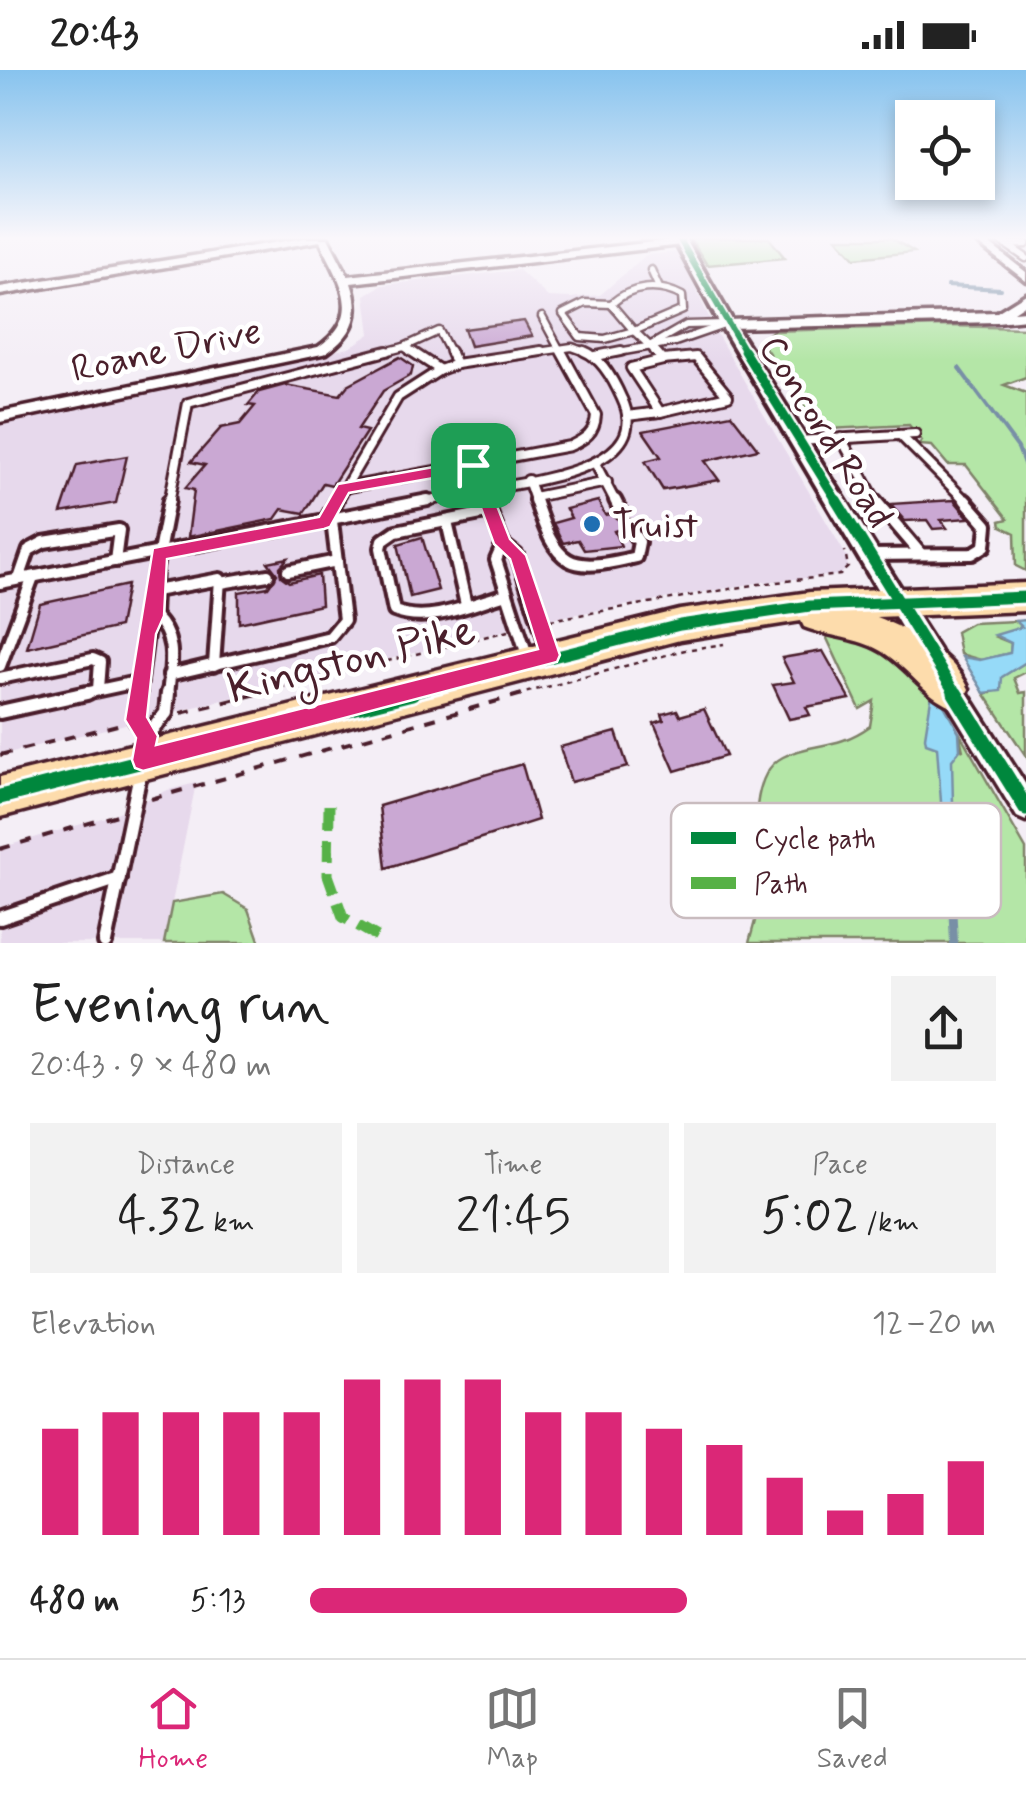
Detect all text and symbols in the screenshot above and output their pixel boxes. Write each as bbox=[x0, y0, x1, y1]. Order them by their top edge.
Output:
text: 20:43 bbox=[50, 11, 139, 60]
map controls bbox=[895, 100, 995, 200]
button: locate bbox=[895, 100, 995, 200]
street label: Roane Drive bbox=[67, 307, 266, 395]
street label: Concord Road bbox=[746, 327, 903, 538]
pin bbox=[431, 423, 516, 508]
icon: arrive bbox=[446, 438, 501, 493]
place label: Truist bbox=[612, 502, 698, 551]
marker: Truist bbox=[581, 513, 603, 535]
street label: Kingston Pike bbox=[222, 601, 483, 724]
legend bbox=[671, 803, 1001, 918]
text: Cycle path bbox=[754, 822, 876, 859]
text: Path bbox=[754, 867, 808, 904]
text: Evening run bbox=[30, 971, 330, 1043]
button: share bbox=[891, 976, 996, 1081]
text: 20:43 · 9 × 480 m bbox=[30, 1045, 271, 1087]
text: Distance bbox=[137, 1147, 235, 1184]
text: Time bbox=[484, 1147, 542, 1184]
text: Pace bbox=[812, 1147, 868, 1184]
text: 4.32 bbox=[118, 1184, 206, 1250]
text: 21:45 bbox=[455, 1184, 571, 1250]
text: 5:02 bbox=[761, 1184, 859, 1250]
text: km bbox=[206, 1205, 254, 1242]
text: /km bbox=[859, 1205, 919, 1242]
text: Elevation bbox=[30, 1303, 156, 1345]
text: 12–20 m bbox=[872, 1303, 996, 1345]
text: 480 m bbox=[30, 1580, 120, 1622]
text: 5:13 bbox=[190, 1580, 246, 1622]
tab: Home bbox=[138, 1681, 208, 1778]
tab: Map bbox=[485, 1681, 540, 1778]
tab: Saved bbox=[817, 1681, 888, 1778]

